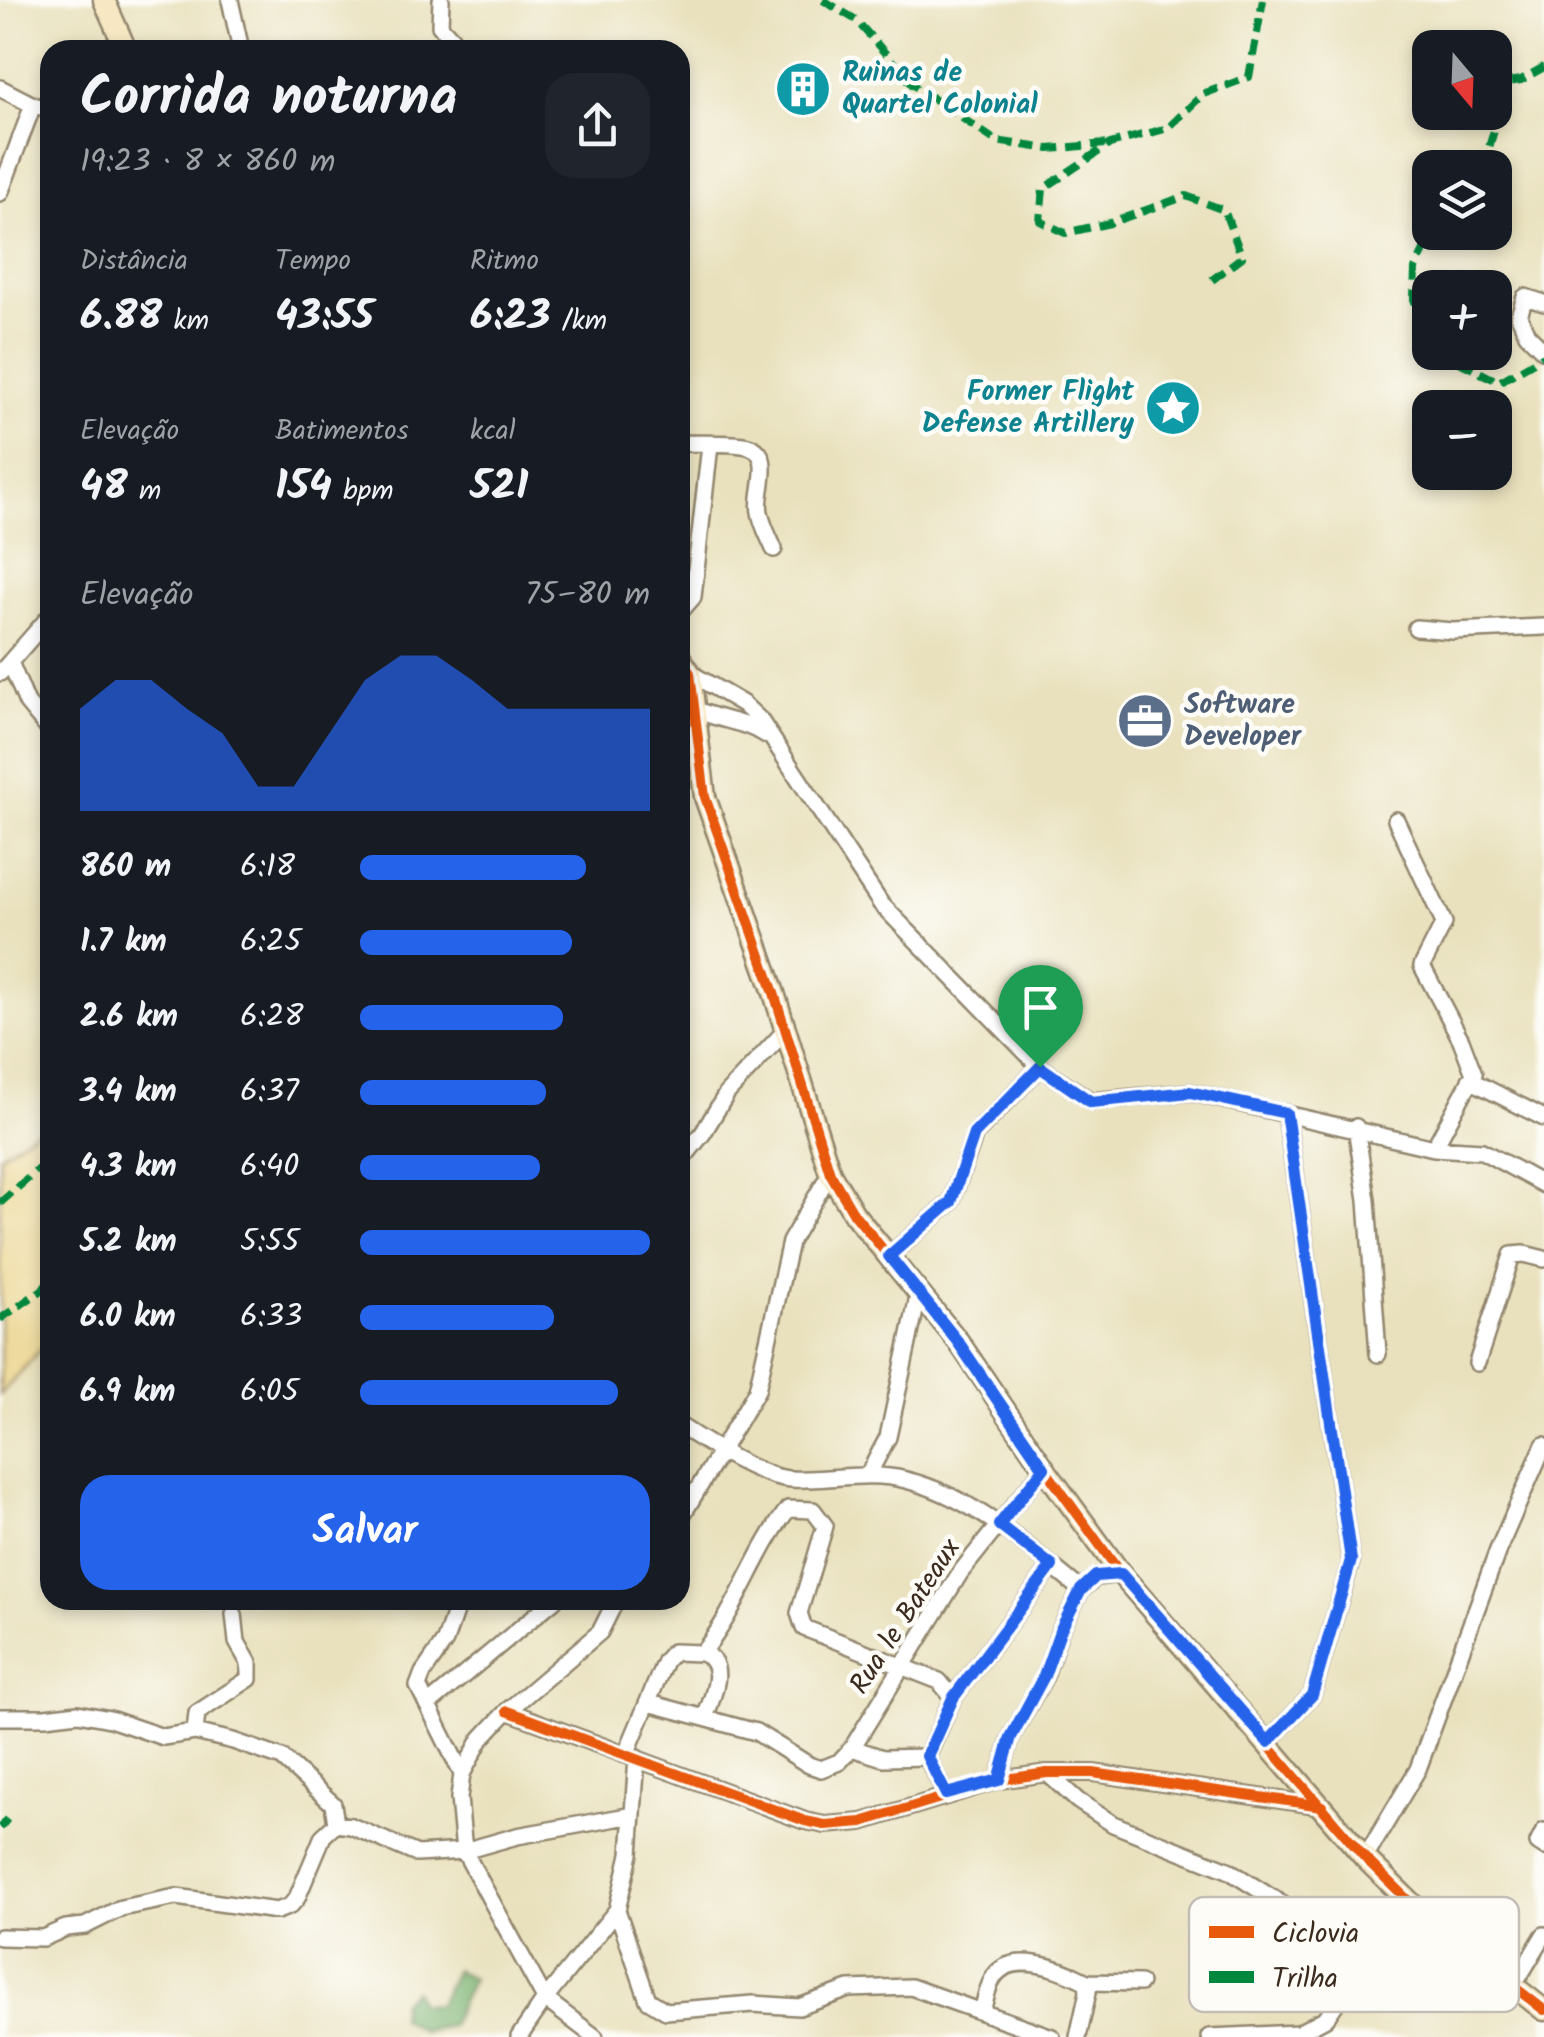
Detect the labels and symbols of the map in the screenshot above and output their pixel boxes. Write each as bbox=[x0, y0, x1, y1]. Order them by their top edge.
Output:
north arrow bbox=[1412, 30, 1512, 130]
place label: Ruinas de Quartel Colonial bbox=[842, 51, 1038, 128]
building icon: Ruinas de Quartel Colonial bbox=[773, 59, 833, 119]
place label: Former Flight Defense Artillery bbox=[922, 370, 1134, 447]
place icon: Former Flight Defense Artillery bbox=[1143, 378, 1203, 438]
place label: Software Developer bbox=[1184, 683, 1303, 760]
office icon: Software Developer bbox=[1115, 691, 1175, 751]
pin bbox=[998, 965, 1083, 1068]
street label: Rua le Bateaux bbox=[839, 1529, 974, 1704]
legend bbox=[1189, 1897, 1519, 2012]
text: Ciclovia bbox=[1272, 1912, 1359, 1957]
text: Trilha bbox=[1272, 1957, 1338, 2002]

